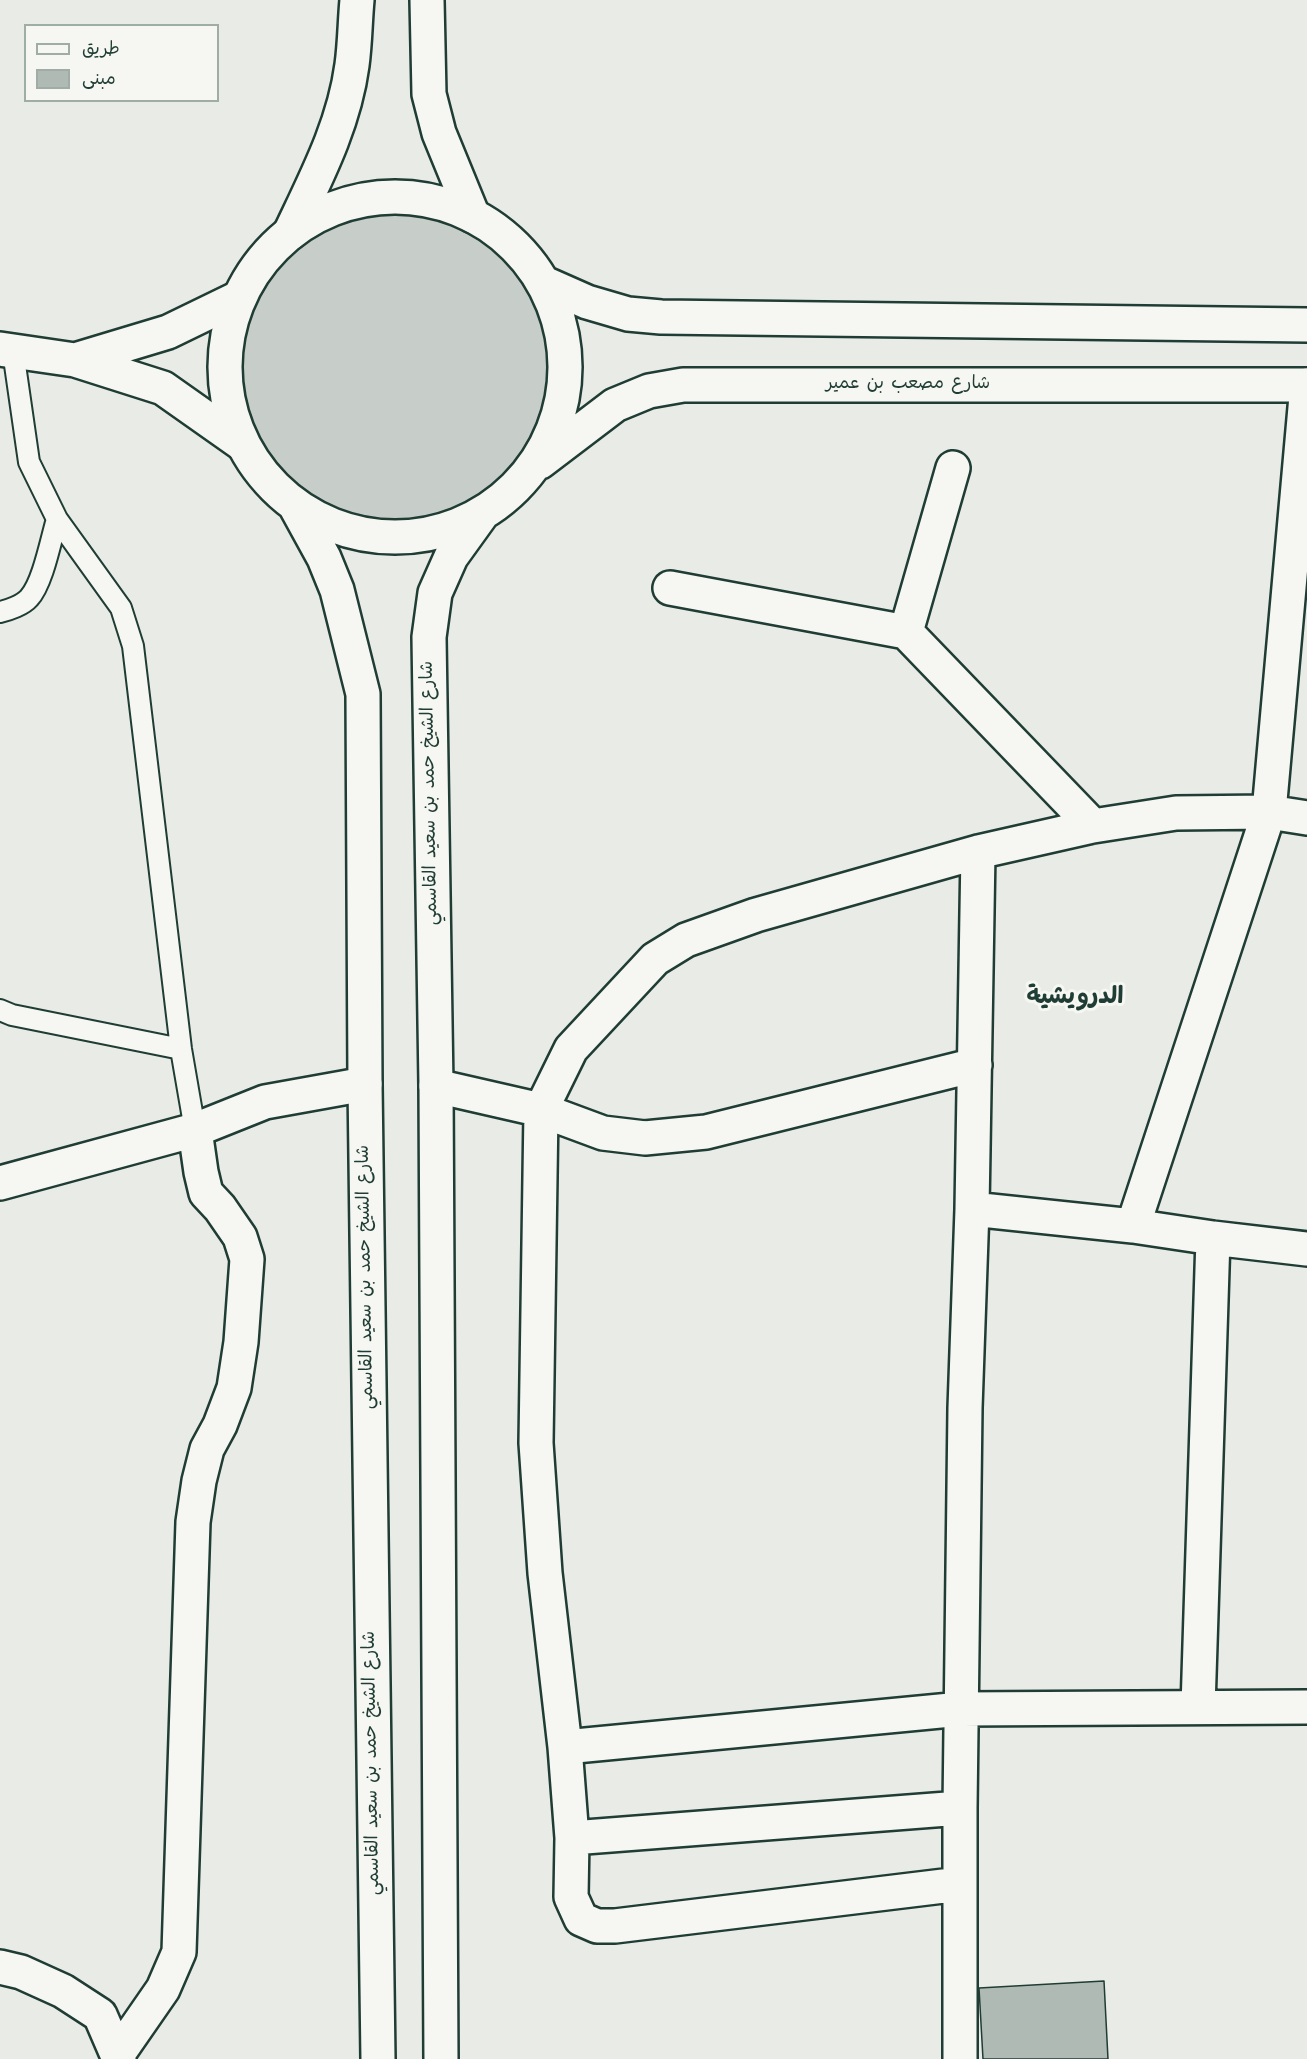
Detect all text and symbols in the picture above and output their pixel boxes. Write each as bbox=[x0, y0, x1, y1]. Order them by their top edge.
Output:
legend bbox=[24, 24, 219, 102]
text: طريق bbox=[82, 35, 120, 64]
text: مبنى bbox=[82, 65, 116, 94]
street label: شارع مصعب بن عمير bbox=[826, 374, 990, 396]
street label: شارع الشيخ حمد بن سعيد القاسمي bbox=[418, 661, 444, 925]
district label: الدرويشية bbox=[1027, 985, 1123, 1013]
street label: شارع الشيخ حمد بن سعيد القاسمي bbox=[354, 1145, 380, 1409]
street label: شارع الشيخ حمد بن سعيد القاسمي bbox=[360, 1631, 386, 1895]

